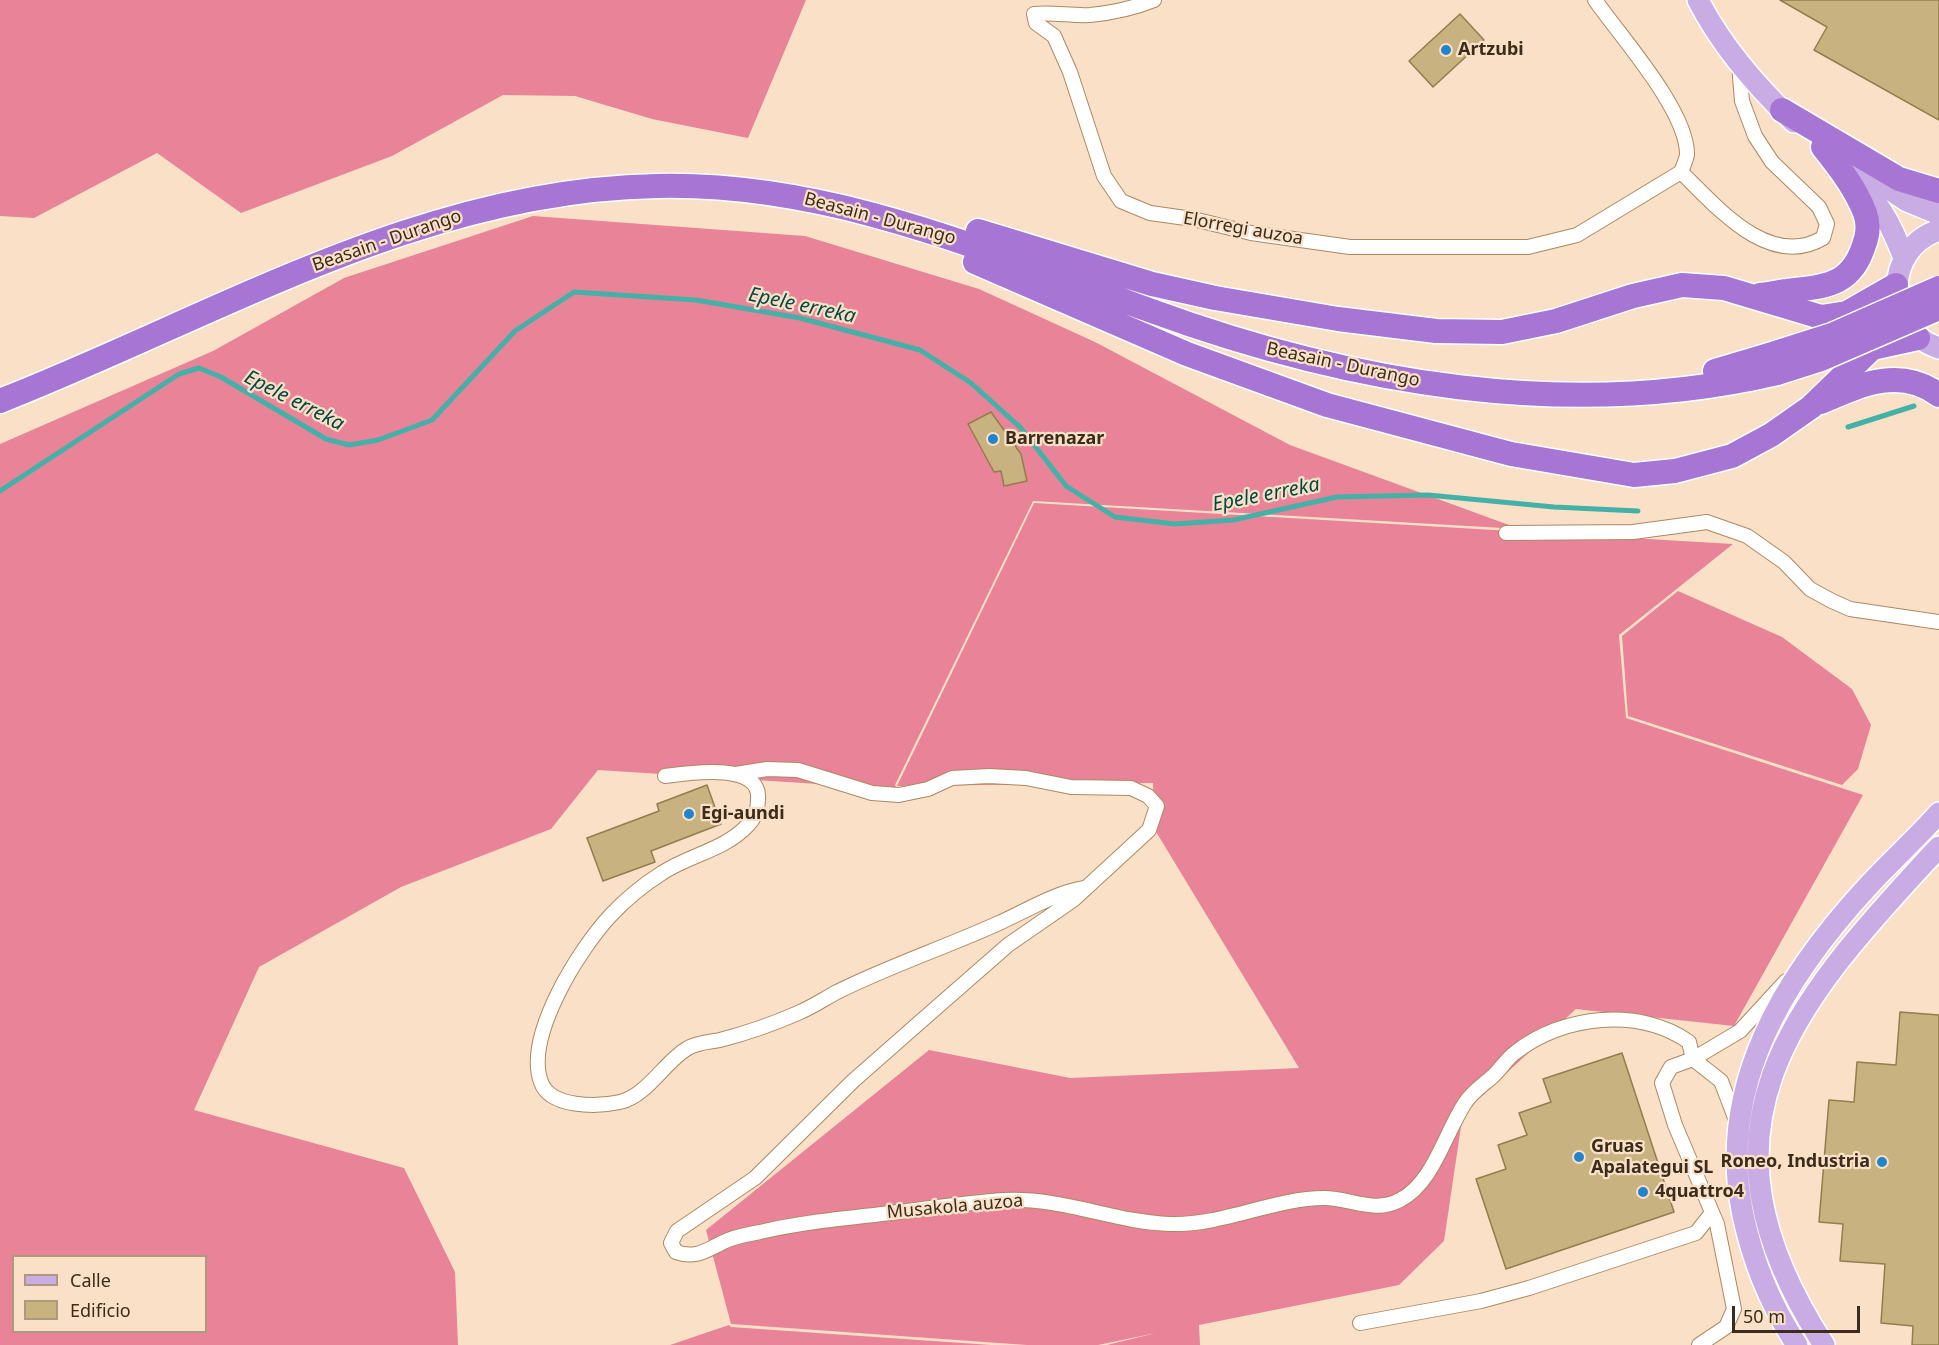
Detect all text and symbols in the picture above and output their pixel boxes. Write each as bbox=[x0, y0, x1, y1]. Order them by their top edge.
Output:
place label: Artzubi bbox=[1458, 39, 1524, 61]
marker: Artzubi bbox=[1439, 43, 1453, 57]
street label: Beasain - Durango bbox=[802, 188, 958, 250]
street label: Beasain - Durango bbox=[310, 205, 464, 277]
street label: Elorregi auzoa bbox=[1181, 208, 1305, 250]
water label: Epele erreka bbox=[746, 283, 858, 329]
street label: Beasain - Durango bbox=[1264, 338, 1422, 392]
water label: Epele erreka bbox=[240, 366, 348, 436]
place label: Barrenazar bbox=[1005, 428, 1104, 450]
marker: Barrenazar bbox=[986, 432, 1000, 446]
water label: Epele erreka bbox=[1210, 473, 1322, 517]
place label: Egi-aundi bbox=[701, 803, 785, 825]
marker: Egi-aundi bbox=[682, 807, 696, 821]
place label: Gruas Apalategui SL bbox=[1591, 1136, 1713, 1178]
marker: Gruas Apalategui SL bbox=[1572, 1150, 1586, 1164]
place label: Roneo, Industria bbox=[1721, 1151, 1870, 1173]
marker: Roneo, Industria bbox=[1875, 1155, 1889, 1169]
place label: 4quattro4 bbox=[1655, 1181, 1744, 1203]
marker: 4quattro4 bbox=[1636, 1185, 1650, 1199]
street label: Musakola auzoa bbox=[886, 1190, 1024, 1224]
legend bbox=[12, 1255, 207, 1333]
text: Calle bbox=[70, 1268, 111, 1292]
scale bar bbox=[1735, 1294, 1862, 1332]
text: Edificio bbox=[70, 1298, 131, 1322]
text: 50 m bbox=[1743, 1304, 1785, 1328]

